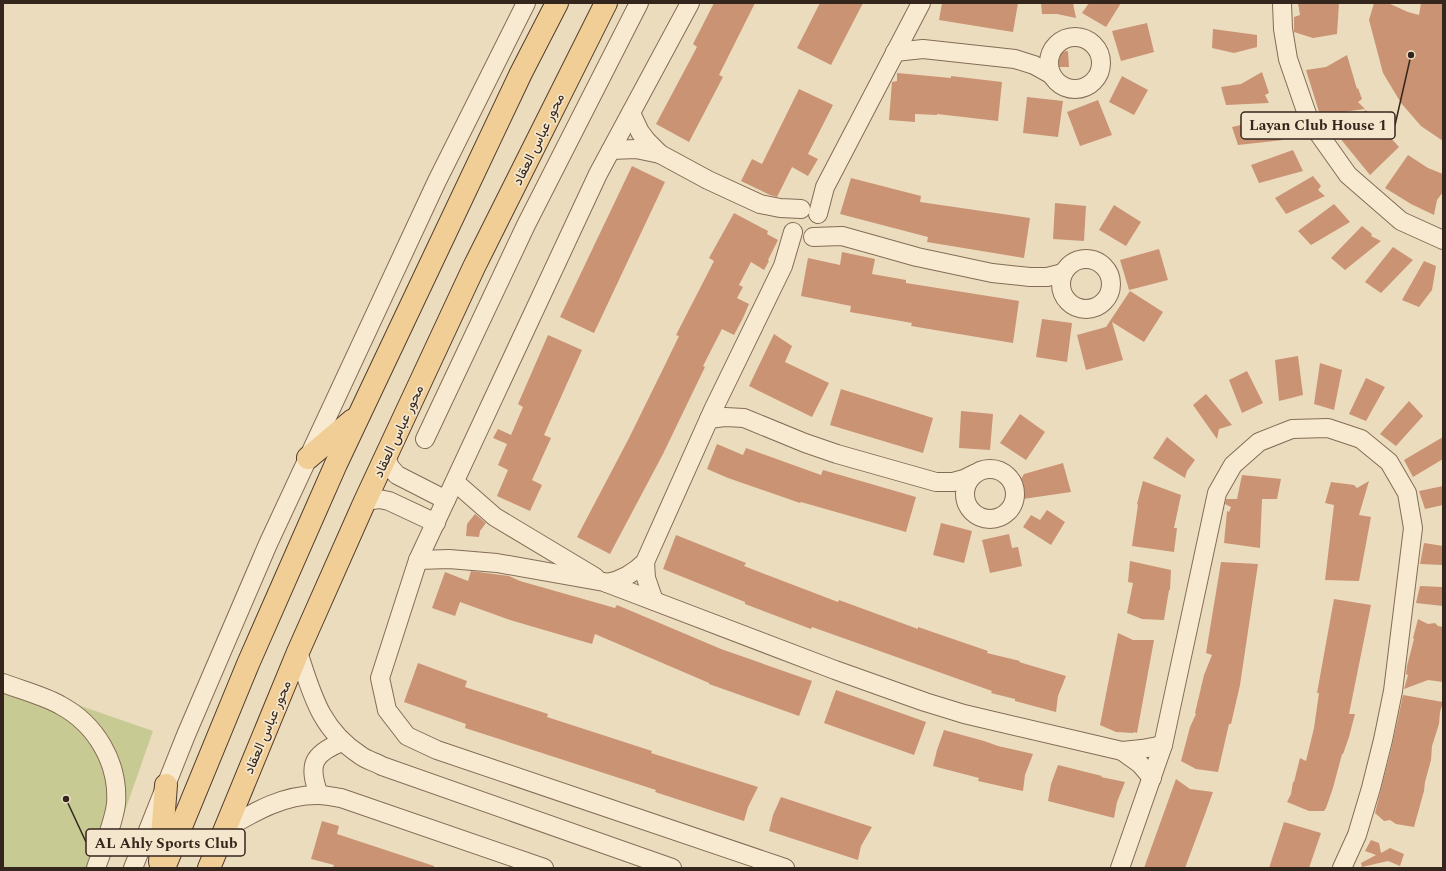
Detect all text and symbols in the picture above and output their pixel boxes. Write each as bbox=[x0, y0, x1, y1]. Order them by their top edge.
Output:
street label: محور عباس العقاد bbox=[507, 90, 570, 189]
callout: Layan Club House 1 bbox=[1241, 112, 1395, 139]
text: Layan Club House 1 bbox=[1249, 114, 1387, 137]
street label: محور عباس العقاد bbox=[368, 381, 429, 481]
street label: محور عباس العقاد bbox=[238, 677, 297, 777]
callout: AL Ahly Sports Club bbox=[86, 829, 245, 856]
text: AL Ahly Sports Club bbox=[94, 832, 238, 855]

